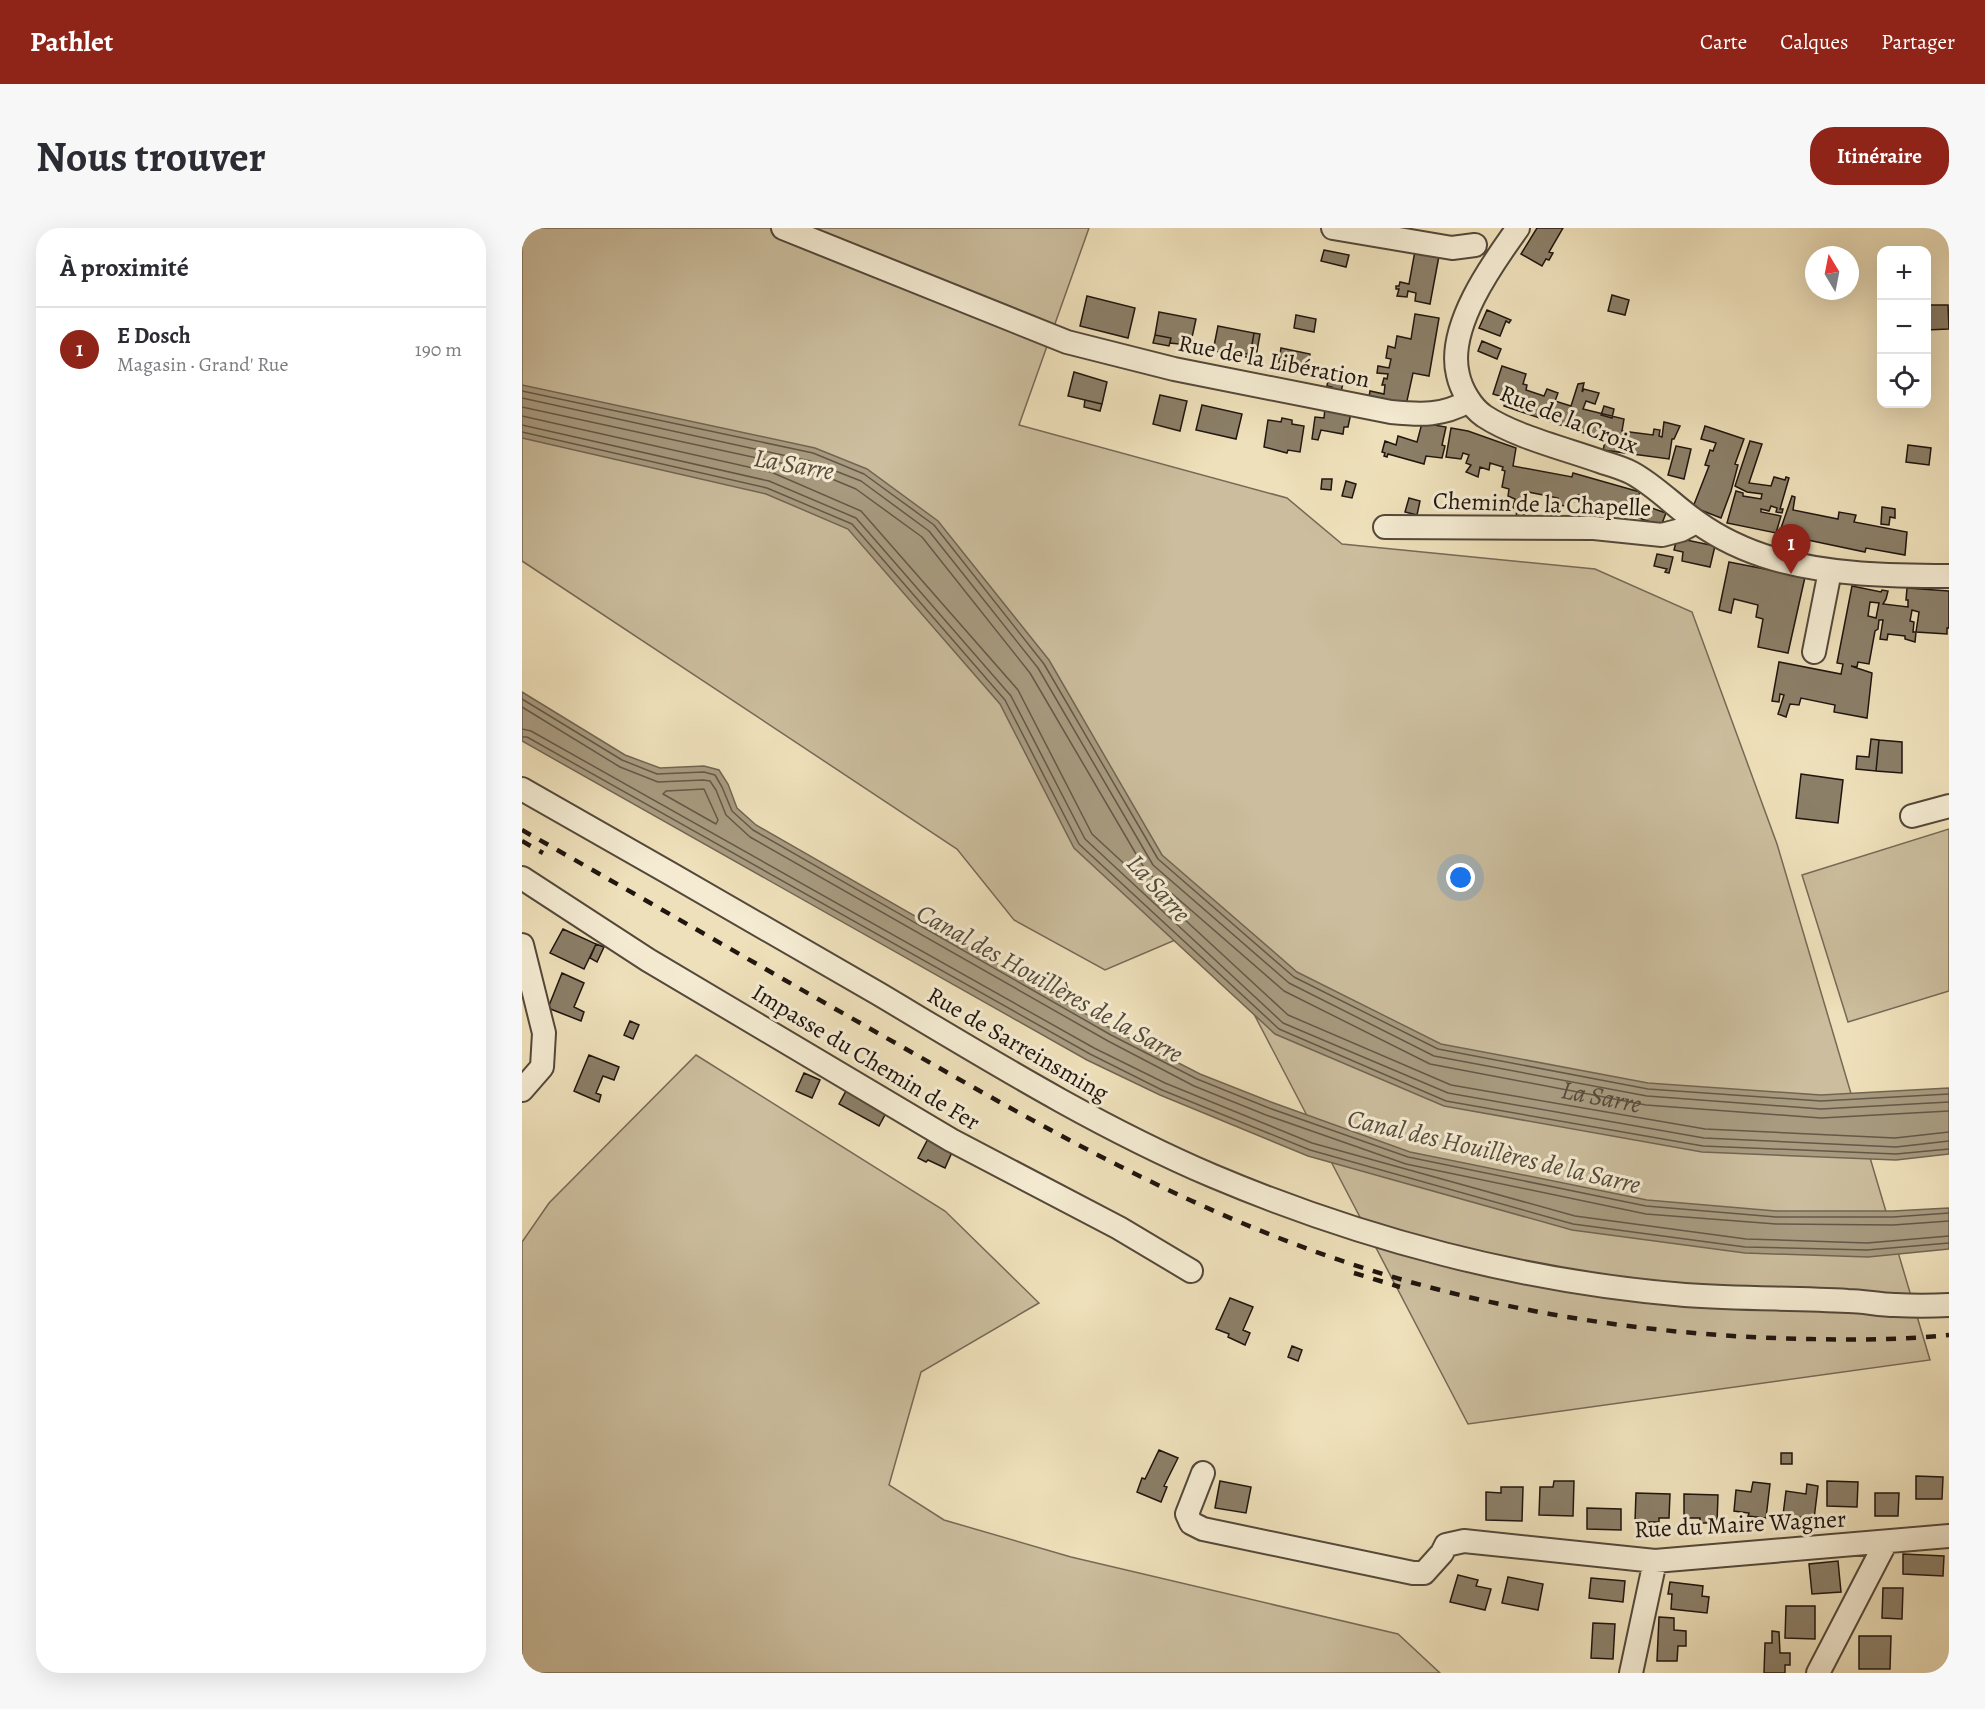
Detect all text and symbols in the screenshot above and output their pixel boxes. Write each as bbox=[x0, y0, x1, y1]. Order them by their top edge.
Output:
text: Pathlet bbox=[30, 23, 113, 61]
text: Carte bbox=[1700, 28, 1747, 56]
text: Calques bbox=[1780, 28, 1848, 56]
text: Partager bbox=[1881, 28, 1955, 56]
button: Itinéraire bbox=[1810, 127, 1949, 185]
text: Nous trouver bbox=[36, 128, 266, 185]
north arrow bbox=[1805, 246, 1859, 300]
map controls bbox=[1877, 246, 1931, 408]
button: + bbox=[1877, 246, 1931, 300]
text: À proximité bbox=[60, 250, 189, 285]
button: − bbox=[1877, 300, 1931, 354]
text: E Dosch bbox=[117, 321, 191, 351]
street label: Rue de la Libération bbox=[1176, 327, 1372, 395]
text: 1 bbox=[76, 336, 83, 363]
text: 190 m bbox=[415, 336, 462, 363]
text: Magasin · Grand' Rue bbox=[117, 351, 289, 378]
button: locate bbox=[1877, 354, 1931, 408]
street label: Rue de la Croix bbox=[1495, 377, 1643, 461]
water label: La Sarre bbox=[751, 440, 837, 489]
street label: Chemin de la Chapelle bbox=[1432, 484, 1652, 524]
pin: 1 bbox=[1772, 524, 1810, 574]
water label: La Sarre bbox=[1119, 847, 1199, 930]
your location bbox=[1446, 863, 1475, 892]
water label: Canal des Houillères de la Sarre bbox=[910, 895, 1189, 1071]
street label: Impasse du Chemin de Fer bbox=[746, 976, 986, 1138]
street label: Rue de Sarreinsming bbox=[921, 979, 1115, 1109]
water label: La Sarre bbox=[1558, 1072, 1644, 1122]
water label: Canal des Houillères de la Sarre bbox=[1344, 1101, 1644, 1202]
street label: Rue du Maire Wagner bbox=[1633, 1502, 1847, 1546]

